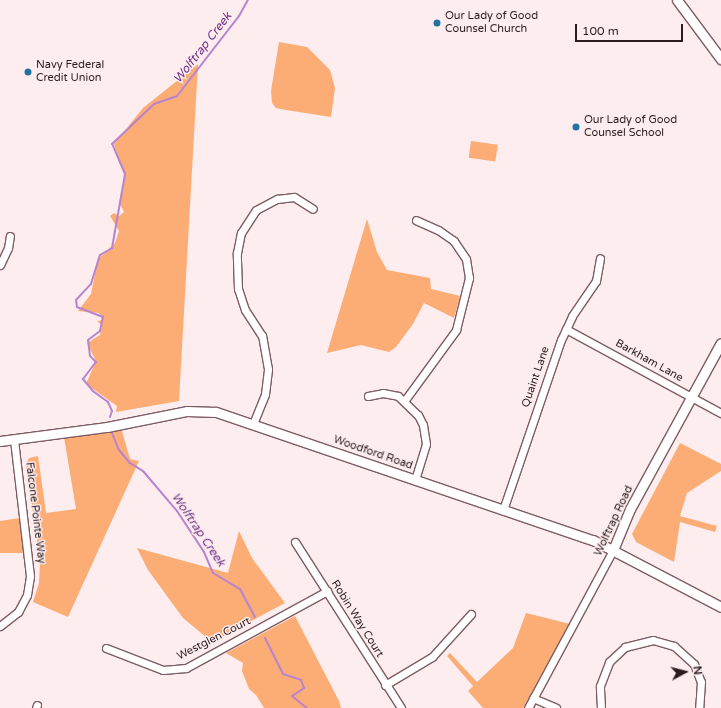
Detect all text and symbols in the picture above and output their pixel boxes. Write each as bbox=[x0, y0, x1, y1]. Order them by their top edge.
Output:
water label: Wolftrap Creek bbox=[171, 10, 235, 86]
place label: Our Lady of Good Counsel Church bbox=[445, 10, 538, 36]
scale bar bbox=[577, 16, 685, 42]
marker: Our Lady of Good Counsel Church bbox=[432, 18, 442, 28]
text: 100 m bbox=[582, 24, 619, 38]
place label: Navy Federal Credit Union bbox=[36, 59, 104, 85]
marker: Navy Federal Credit Union bbox=[23, 67, 33, 77]
place label: Our Lady of Good Counsel School bbox=[584, 114, 677, 140]
marker: Our Lady of Good Counsel School bbox=[571, 122, 581, 132]
street label: Barkham Lane bbox=[613, 337, 685, 385]
street label: Quaint Lane bbox=[519, 345, 553, 409]
street label: Woodford Road bbox=[332, 433, 414, 473]
street label: Falcone Pointe Way bbox=[22, 461, 48, 565]
street label: Wolftrap Road bbox=[592, 484, 636, 558]
water label: Wolftrap Creek bbox=[168, 490, 228, 570]
street label: Robin Way Court bbox=[328, 578, 386, 660]
street label: Westglen Court bbox=[175, 615, 253, 663]
north arrow bbox=[665, 652, 705, 692]
text: N bbox=[690, 665, 704, 676]

